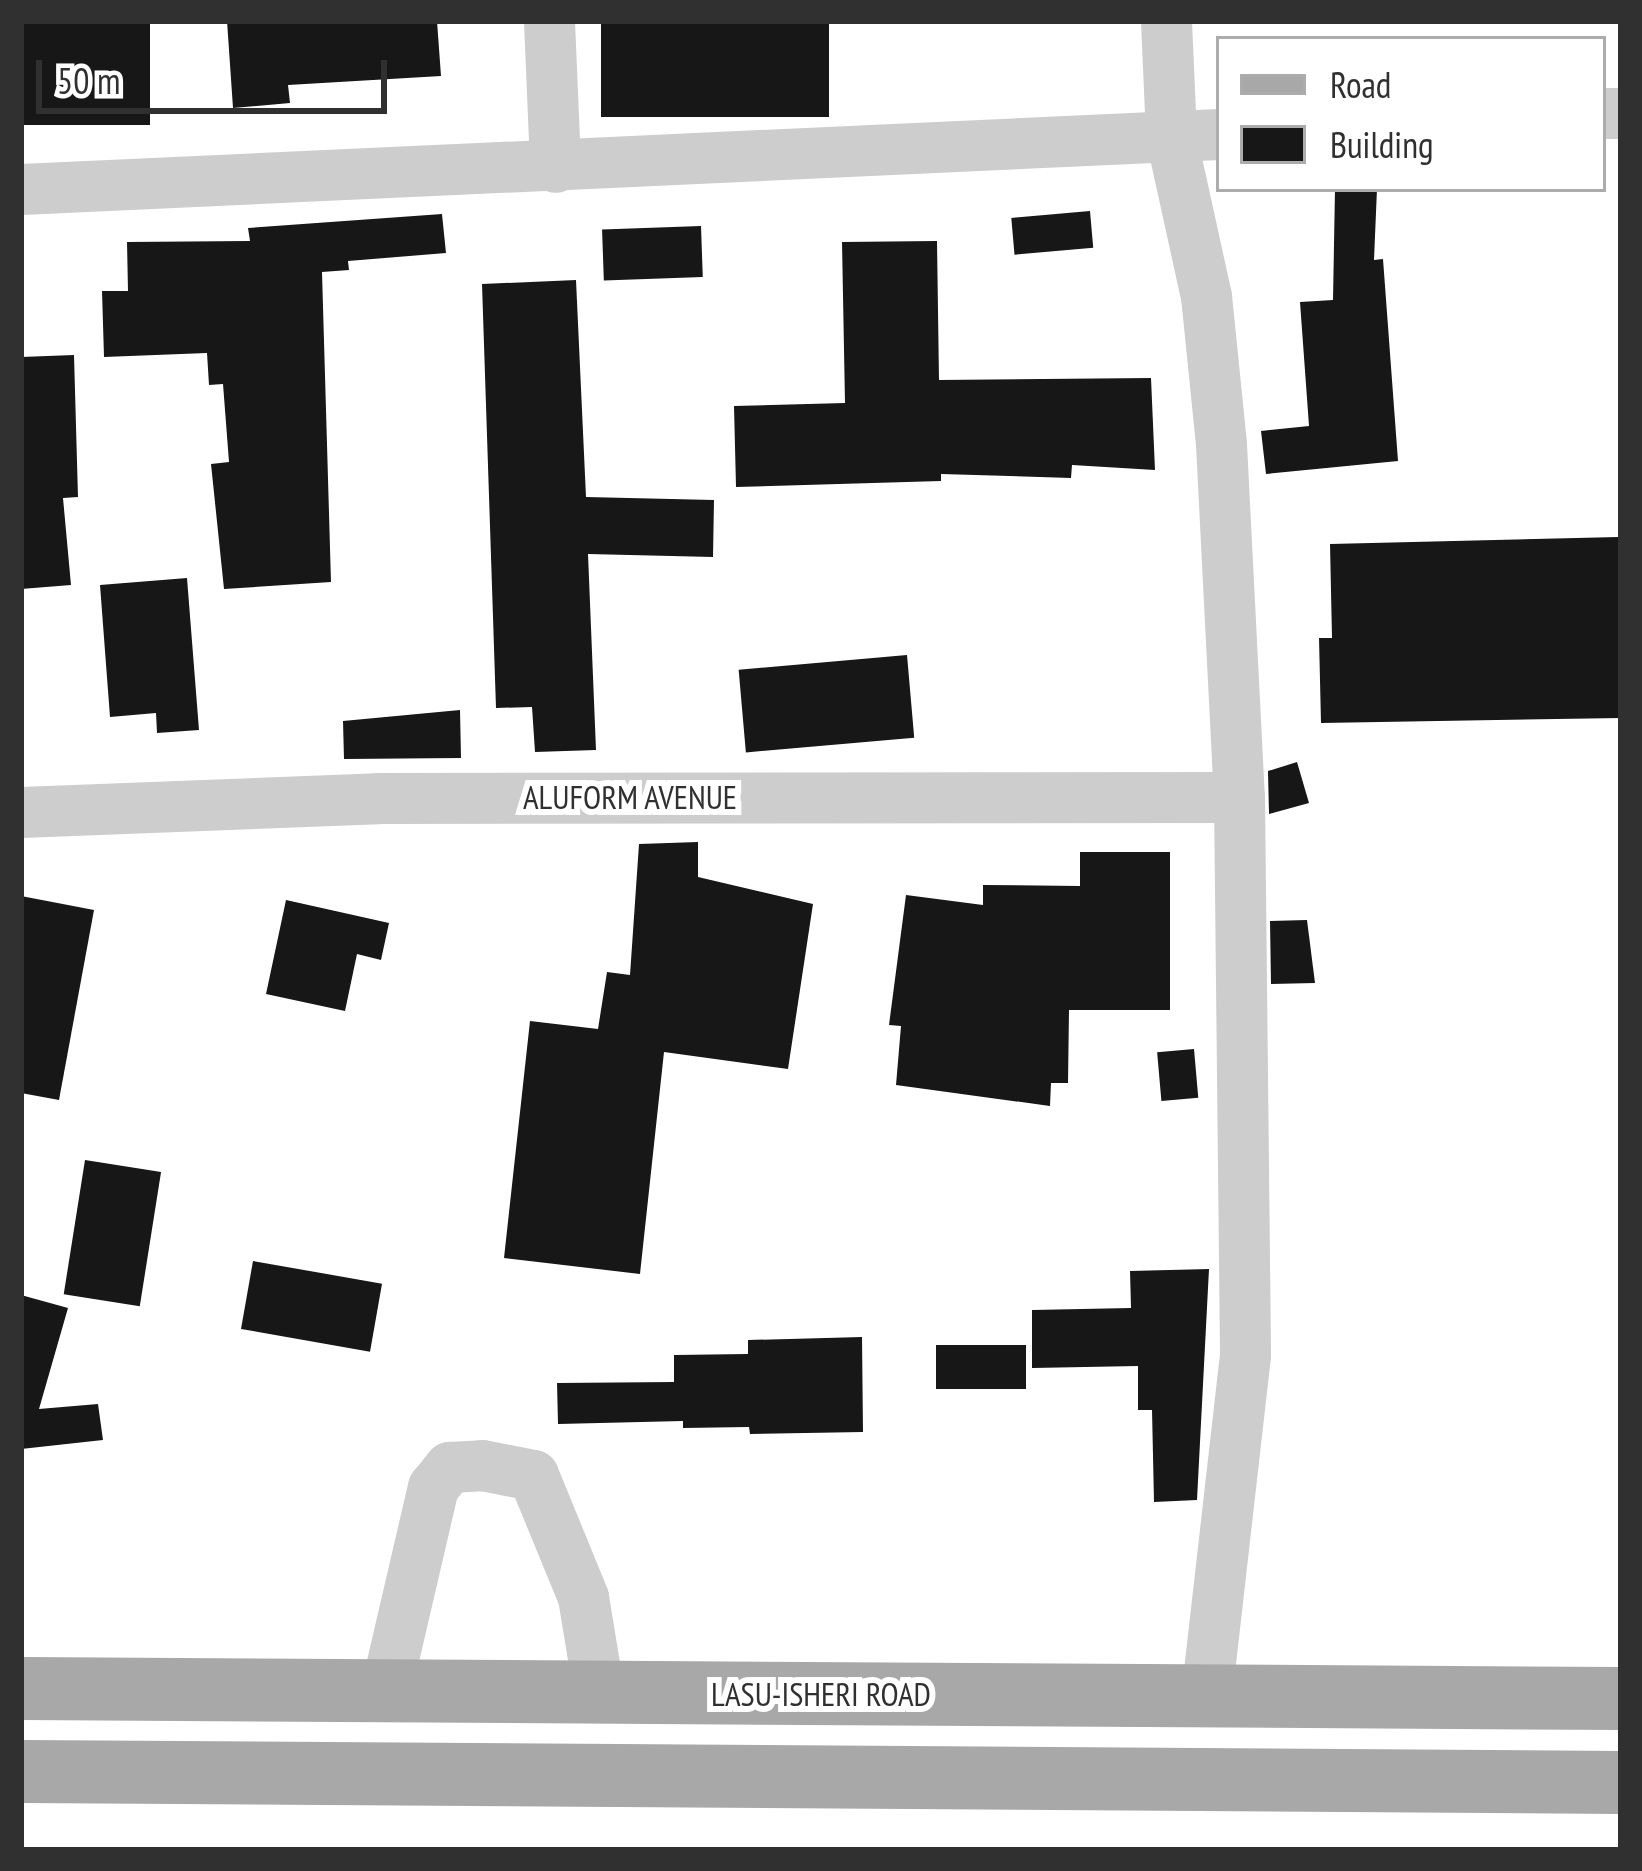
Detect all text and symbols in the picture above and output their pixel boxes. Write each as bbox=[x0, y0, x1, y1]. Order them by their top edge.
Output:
scale bar bbox=[42, 36, 393, 110]
legend bbox=[1216, 36, 1606, 192]
text: 50 m bbox=[57, 57, 120, 104]
text: Road bbox=[1330, 61, 1391, 108]
text: Building bbox=[1330, 121, 1434, 168]
street label: ALUFORM AVENUE bbox=[523, 777, 737, 817]
street label: LASU-ISHERI ROAD bbox=[711, 1674, 931, 1714]

